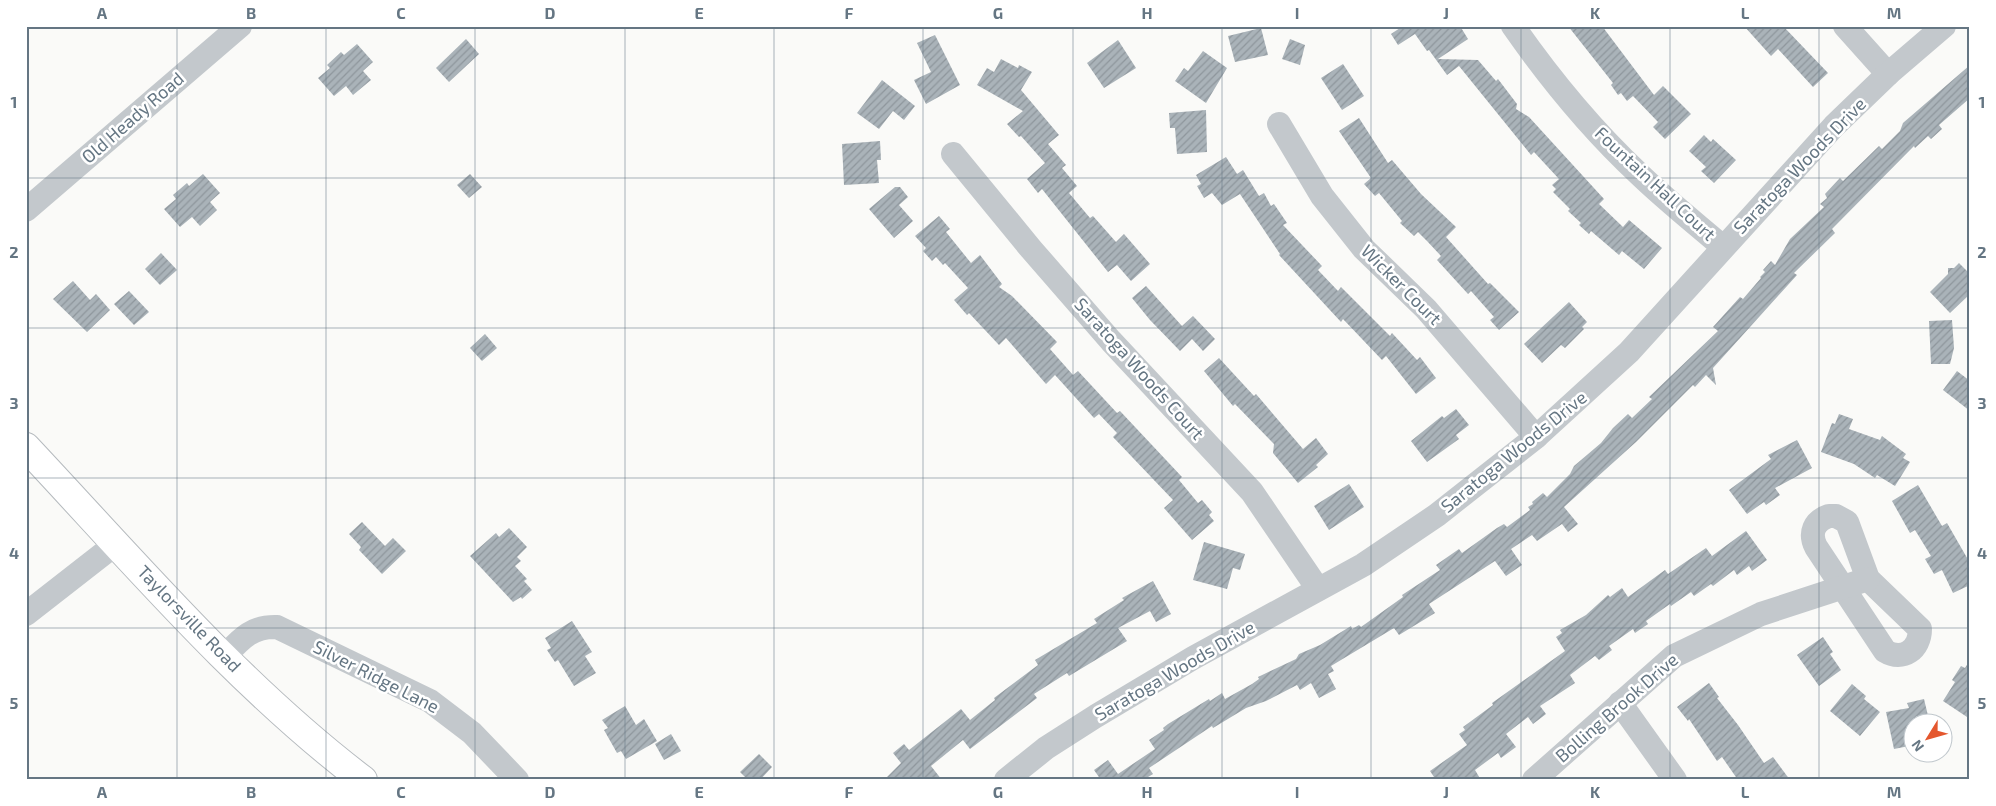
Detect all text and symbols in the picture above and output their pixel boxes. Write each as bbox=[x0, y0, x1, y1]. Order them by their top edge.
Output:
text: A bbox=[97, 3, 108, 22]
text: B bbox=[246, 3, 256, 22]
text: C bbox=[396, 3, 406, 22]
text: D bbox=[545, 3, 556, 22]
text: E bbox=[694, 3, 704, 22]
text: F bbox=[845, 3, 854, 22]
text: G bbox=[993, 3, 1003, 22]
text: H bbox=[1141, 3, 1153, 22]
text: I bbox=[1295, 3, 1299, 22]
text: J bbox=[1443, 3, 1449, 22]
text: K bbox=[1590, 3, 1601, 22]
text: L bbox=[1741, 3, 1750, 22]
text: M bbox=[1887, 3, 1901, 22]
street label: Old Heady Road bbox=[77, 67, 188, 168]
text: 1 bbox=[11, 92, 17, 111]
text: 1 bbox=[1979, 92, 1985, 111]
street label: Saratoga Woods Drive bbox=[1728, 93, 1870, 238]
street label: Fountain Hall Court bbox=[1591, 122, 1721, 245]
street label: Wicker Court bbox=[1357, 240, 1447, 329]
text: 2 bbox=[9, 242, 19, 261]
text: 2 bbox=[1977, 242, 1987, 261]
street label: Saratoga Woods Court bbox=[1070, 293, 1209, 444]
street label: Saratoga Woods Drive bbox=[1436, 386, 1591, 517]
text: 3 bbox=[9, 393, 19, 412]
text: 3 bbox=[1977, 393, 1987, 412]
text: 4 bbox=[9, 543, 19, 562]
text: 4 bbox=[1977, 543, 1987, 562]
street label: Taylorsville Road bbox=[133, 560, 246, 676]
street label: Saratoga Woods Drive bbox=[1091, 615, 1258, 725]
street label: Silver Ridge Lane bbox=[310, 635, 443, 717]
street label: Bolling Brook Drive bbox=[1550, 648, 1682, 767]
text: 5 bbox=[10, 693, 19, 712]
text: 5 bbox=[1978, 693, 1987, 712]
north arrow bbox=[1904, 714, 1954, 764]
text: N bbox=[1907, 737, 1927, 755]
text: A bbox=[97, 782, 108, 801]
text: B bbox=[246, 782, 256, 801]
text: C bbox=[396, 782, 406, 801]
text: D bbox=[545, 782, 556, 801]
text: E bbox=[694, 782, 704, 801]
text: F bbox=[845, 782, 854, 801]
text: G bbox=[993, 782, 1003, 801]
text: H bbox=[1141, 782, 1153, 801]
text: I bbox=[1295, 782, 1299, 801]
text: J bbox=[1443, 782, 1449, 801]
text: K bbox=[1590, 782, 1601, 801]
text: L bbox=[1741, 782, 1750, 801]
text: M bbox=[1887, 782, 1901, 801]

